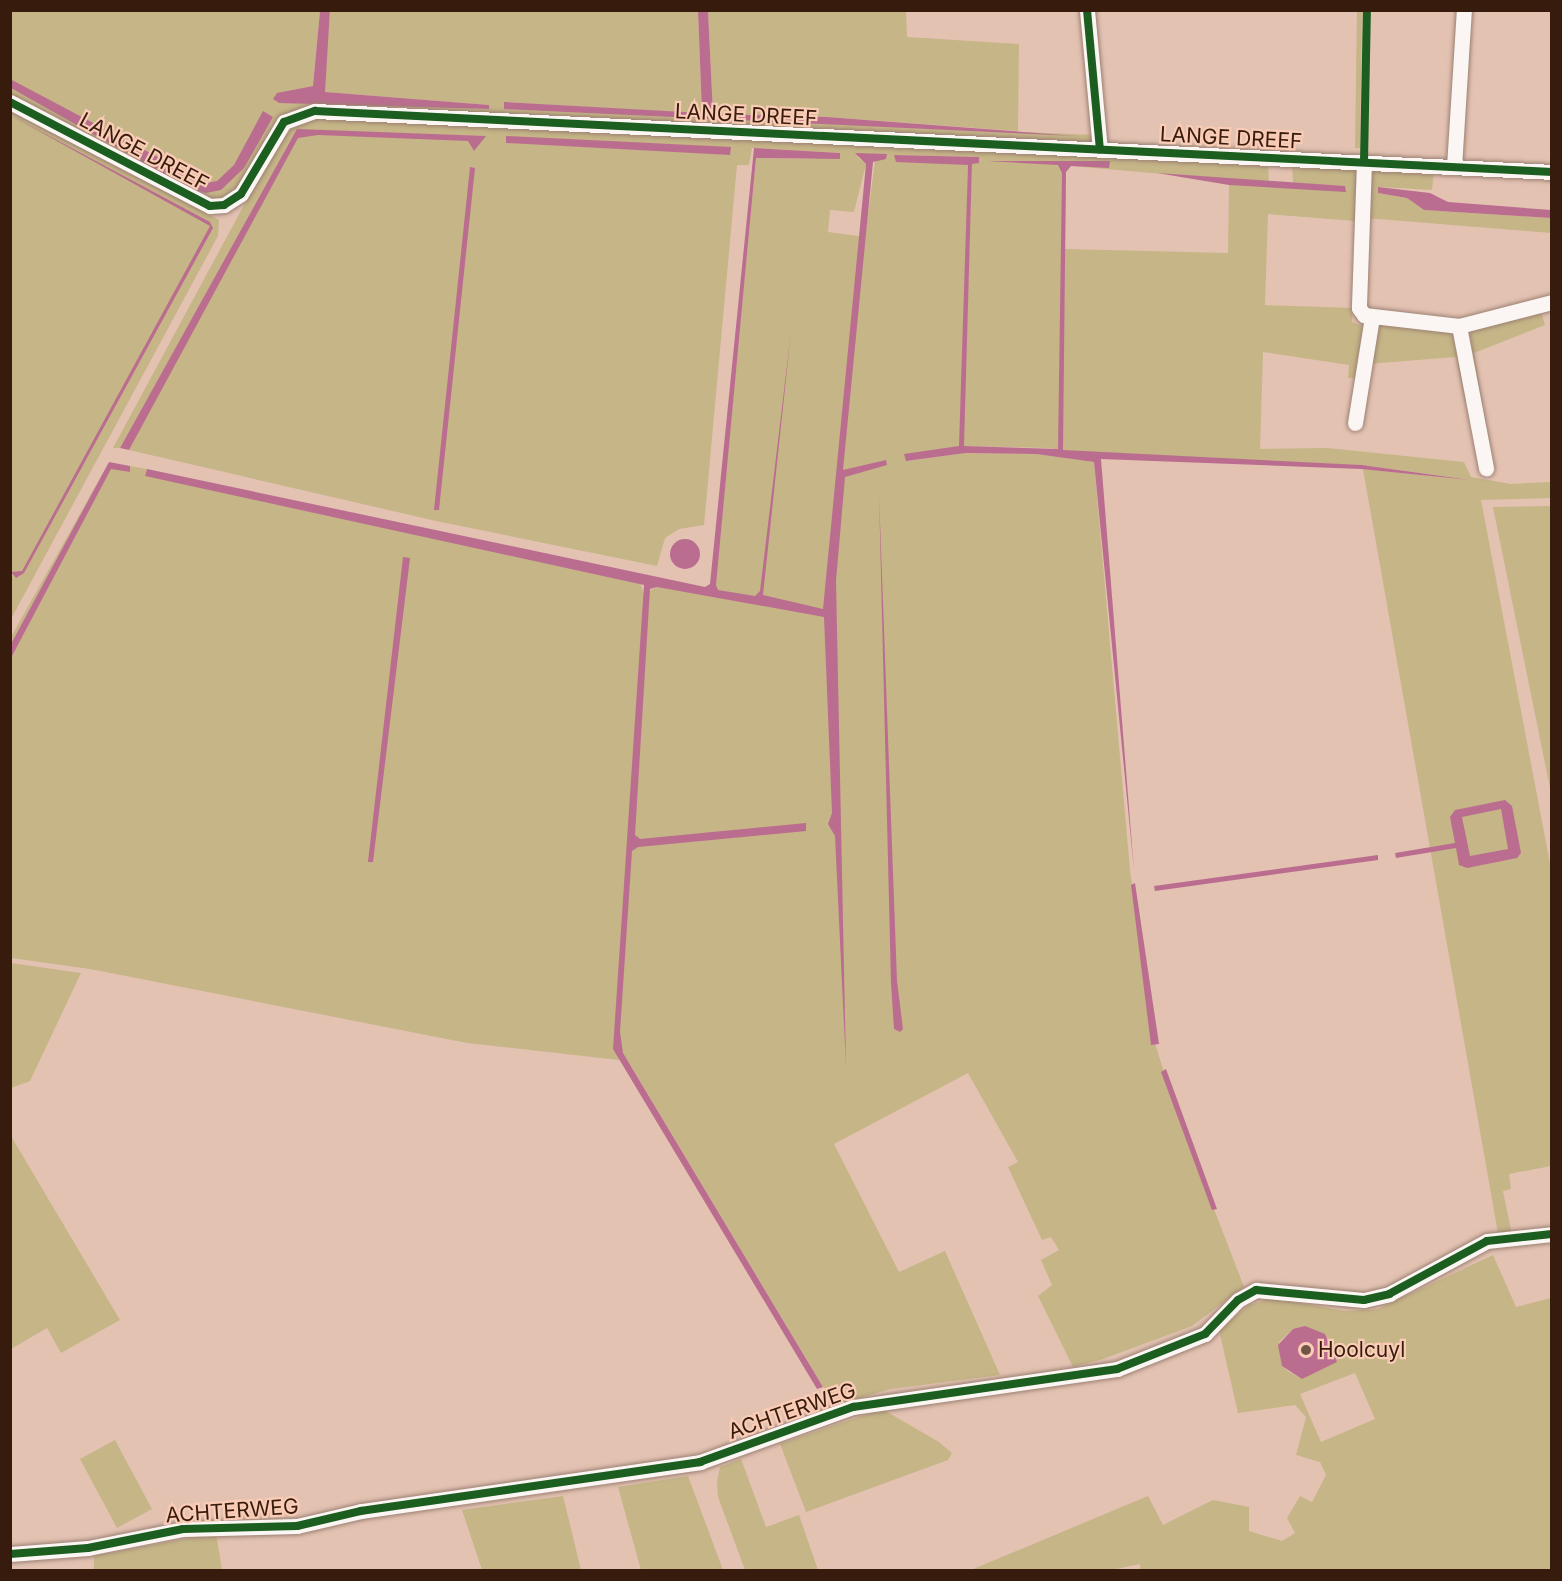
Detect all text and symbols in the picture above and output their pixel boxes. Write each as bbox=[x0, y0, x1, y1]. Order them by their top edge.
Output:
street label: LANGE DREEF bbox=[674, 99, 818, 131]
street label: LANGE DREEF bbox=[75, 107, 213, 197]
street label: LANGE DREEF bbox=[1159, 122, 1303, 154]
place label: Hoolcuyl bbox=[1318, 1337, 1405, 1363]
marker: Hoolcuyl bbox=[1299, 1343, 1313, 1357]
street label: ACHTERWEG bbox=[725, 1377, 859, 1445]
street label: ACHTERWEG bbox=[165, 1494, 299, 1528]

